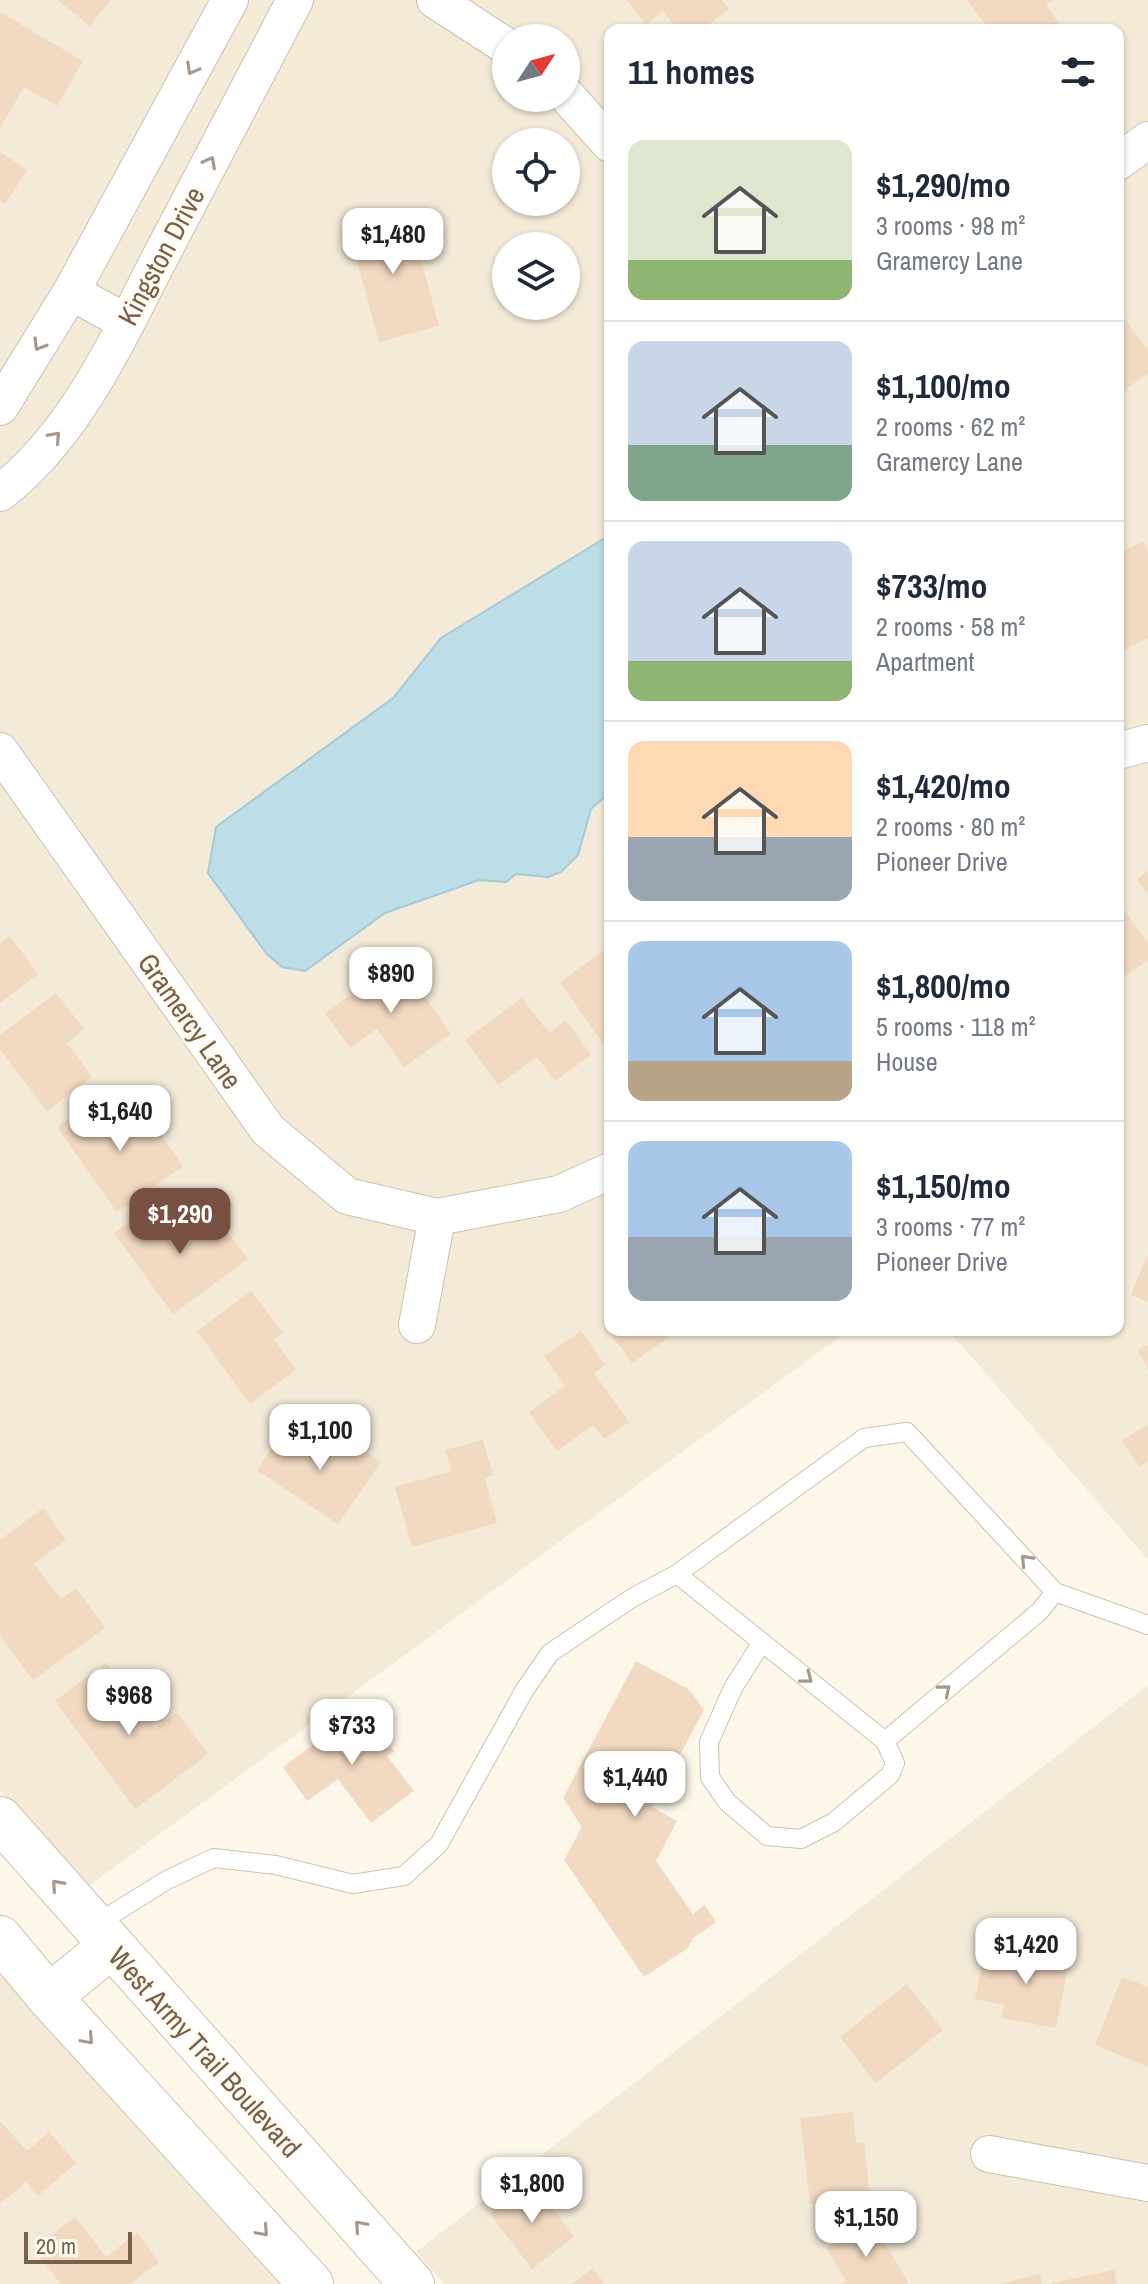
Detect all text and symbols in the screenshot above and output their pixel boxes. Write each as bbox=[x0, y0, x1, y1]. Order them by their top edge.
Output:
north arrow bbox=[492, 24, 580, 112]
map controls bbox=[492, 24, 580, 320]
text: 11 homes bbox=[628, 49, 755, 95]
icon: filters bbox=[1056, 50, 1100, 94]
one-way arrow bbox=[187, 60, 202, 75]
button: locate bbox=[492, 128, 580, 216]
one-way arrow bbox=[200, 156, 215, 171]
text: $1,290/mo bbox=[876, 162, 1011, 208]
icon: home bbox=[692, 172, 788, 268]
street label: Kingston Drive bbox=[109, 180, 213, 332]
pin: $1,480 bbox=[328, 208, 458, 276]
text: 3 rooms · 98 m² bbox=[876, 208, 1025, 243]
text: $1,480 bbox=[360, 216, 426, 251]
button: layers bbox=[492, 232, 580, 320]
text: Gramercy Lane bbox=[876, 243, 1023, 278]
one-way arrow bbox=[34, 336, 49, 351]
text: $1,100/mo bbox=[876, 363, 1011, 409]
icon: home bbox=[692, 373, 788, 469]
text: 2 rooms · 62 m² bbox=[876, 409, 1025, 444]
one-way arrow bbox=[45, 432, 59, 447]
text: Gramercy Lane bbox=[876, 444, 1023, 479]
text: $733/mo bbox=[876, 563, 988, 609]
icon: home bbox=[692, 573, 788, 669]
text: 2 rooms · 58 m² bbox=[876, 609, 1025, 644]
text: Apartment bbox=[876, 644, 974, 679]
text: $1,420/mo bbox=[876, 763, 1011, 809]
icon: home bbox=[692, 773, 788, 869]
text: 2 rooms · 80 m² bbox=[876, 809, 1025, 844]
text: Pioneer Drive bbox=[876, 844, 1008, 879]
street label: Gramercy Lane bbox=[129, 945, 251, 1097]
pin: $890 bbox=[344, 947, 438, 1015]
text: $890 bbox=[367, 955, 415, 990]
text: $1,800/mo bbox=[876, 963, 1011, 1009]
icon: home bbox=[692, 973, 788, 1069]
text: 5 rooms · 118 m² bbox=[876, 1009, 1036, 1044]
text: House bbox=[876, 1044, 938, 1079]
pin: $1,640 bbox=[55, 1085, 185, 1153]
text: $1,640 bbox=[87, 1093, 153, 1128]
text: $1,150/mo bbox=[876, 1163, 1011, 1209]
icon: home bbox=[692, 1173, 788, 1269]
pin: $1,290 bbox=[115, 1188, 245, 1256]
text: $1,290 bbox=[147, 1196, 213, 1231]
text: 3 rooms · 77 m² bbox=[876, 1209, 1025, 1244]
text: Pioneer Drive bbox=[876, 1244, 1008, 1279]
pin: $1,100 bbox=[255, 1404, 385, 1472]
text: $1,100 bbox=[287, 1412, 353, 1447]
one-way arrow bbox=[1020, 1555, 1035, 1569]
one-way arrow bbox=[798, 1668, 812, 1683]
pin: $968 bbox=[82, 1669, 176, 1737]
text: $968 bbox=[105, 1677, 153, 1712]
one-way arrow bbox=[936, 1685, 950, 1700]
pin: $733 bbox=[305, 1699, 399, 1767]
text: $733 bbox=[328, 1707, 376, 1742]
pin: $1,440 bbox=[570, 1751, 700, 1819]
text: $1,440 bbox=[602, 1759, 668, 1794]
one-way arrow bbox=[52, 1879, 67, 1894]
pin: $1,420 bbox=[961, 1918, 1091, 1986]
text: $1,420 bbox=[993, 1926, 1059, 1961]
street label: West Army Trail Boulevard bbox=[100, 1938, 310, 2166]
one-way arrow bbox=[78, 2030, 93, 2044]
pin: $1,800 bbox=[467, 2157, 597, 2225]
text: $1,800 bbox=[499, 2165, 565, 2200]
pin: $1,150 bbox=[801, 2191, 931, 2259]
text: $1,150 bbox=[833, 2199, 899, 2234]
one-way arrow bbox=[355, 2220, 369, 2235]
one-way arrow bbox=[253, 2222, 268, 2236]
scale bar bbox=[24, 2228, 132, 2264]
text: 20 m bbox=[36, 2231, 76, 2261]

